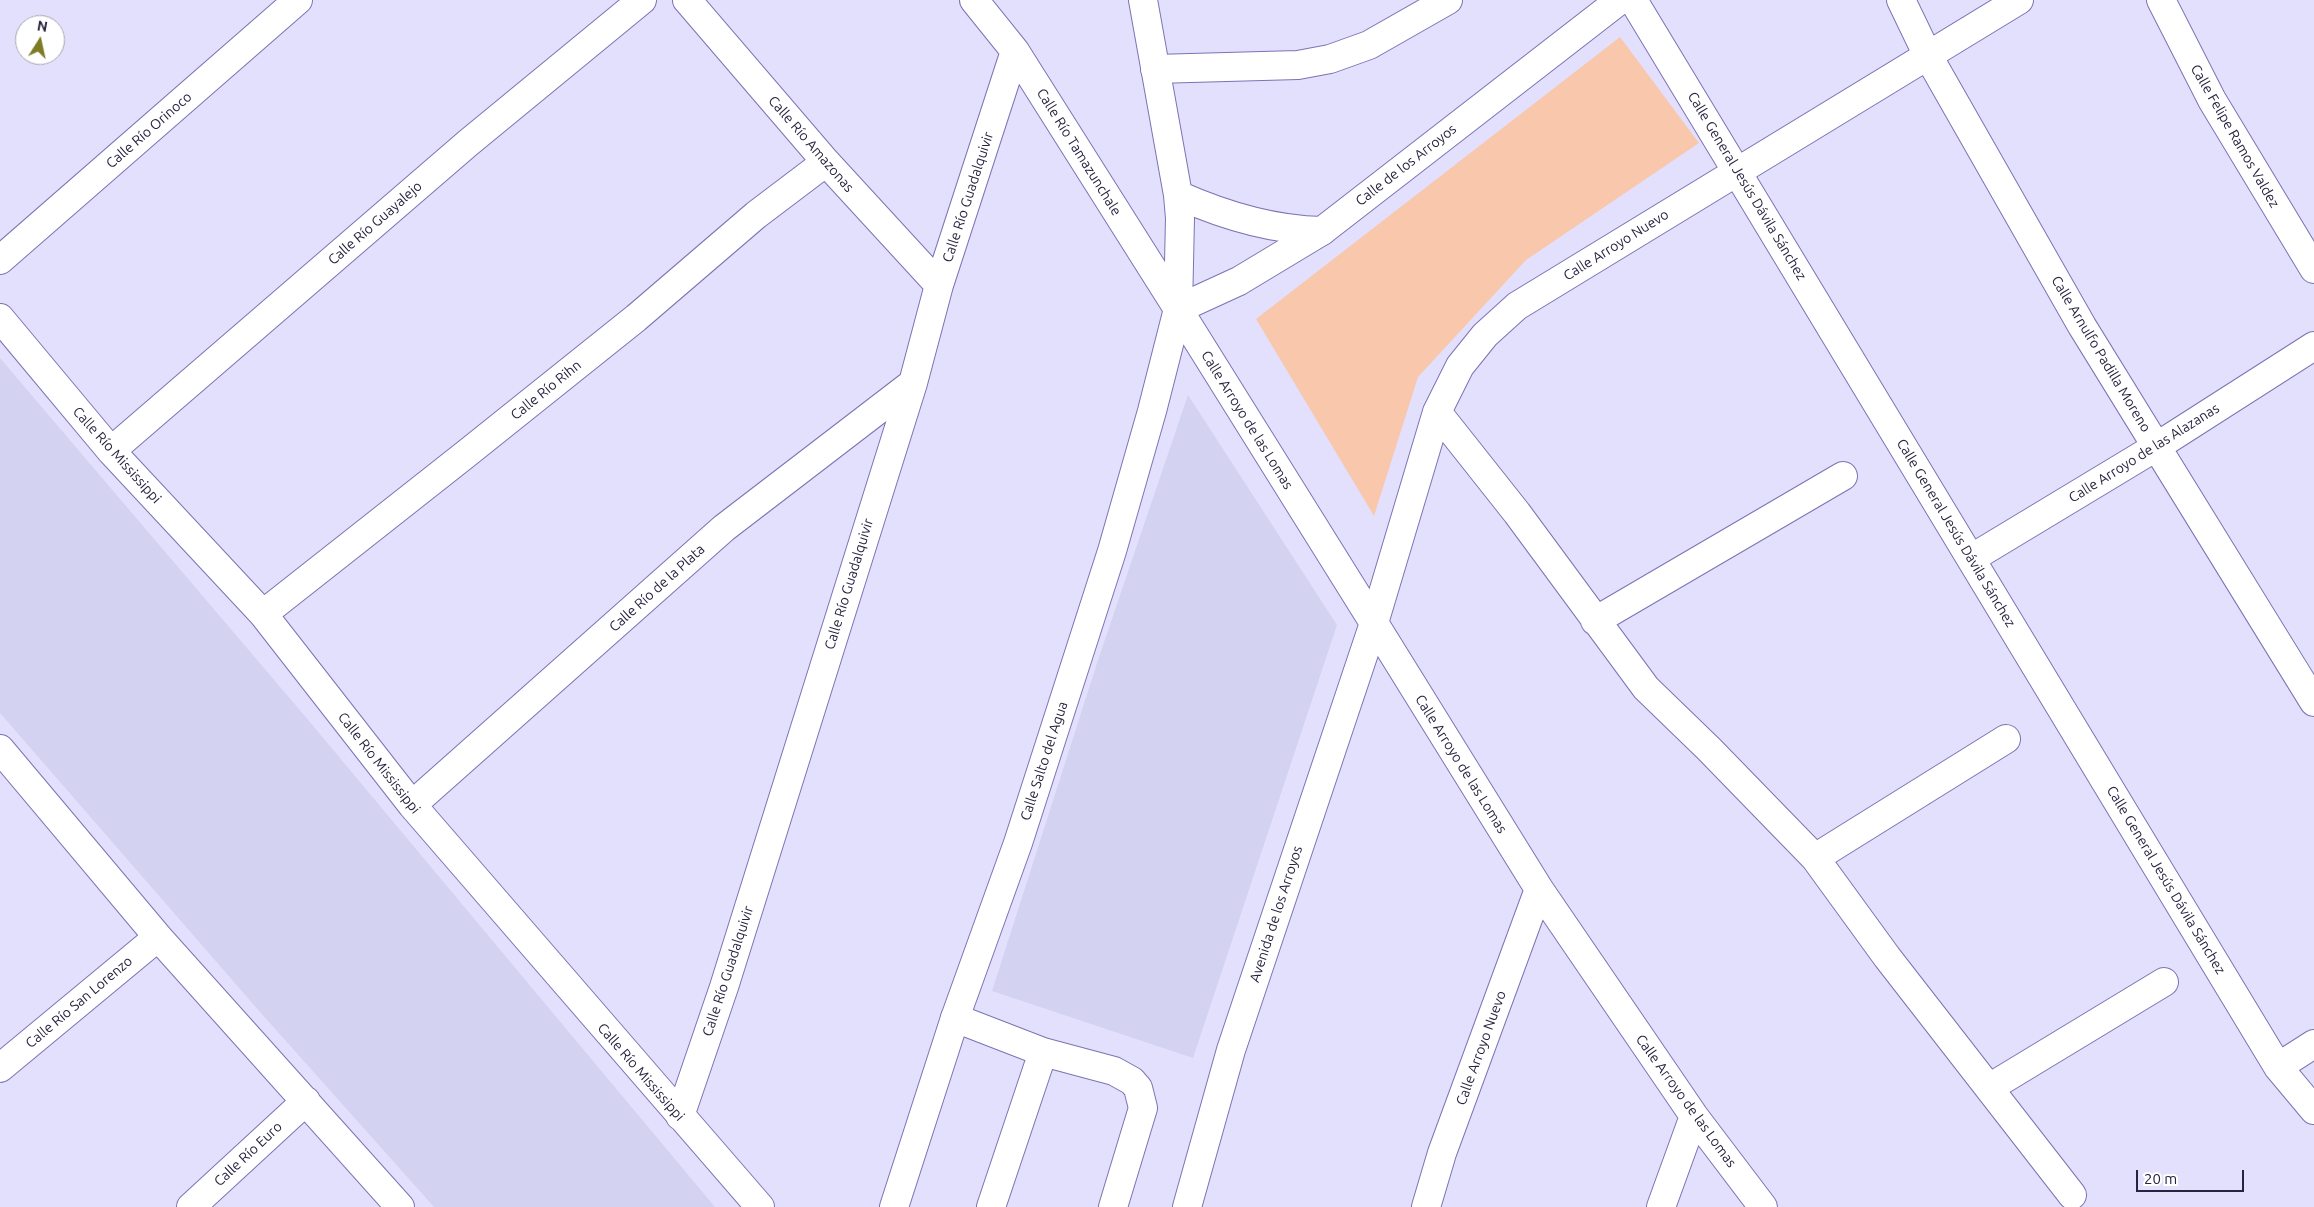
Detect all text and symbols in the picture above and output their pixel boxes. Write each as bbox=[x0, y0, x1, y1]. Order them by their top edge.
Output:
north arrow bbox=[15, 15, 65, 65]
text: N bbox=[36, 17, 49, 35]
street label: Calle Felipe Ramos Valdez bbox=[2187, 61, 2283, 211]
street label: Calle Río Tamazunchale bbox=[1033, 85, 1125, 219]
street label: Calle Río Orinoco bbox=[103, 88, 195, 172]
street label: Calle General Jesús Dávila Sánchez bbox=[1684, 89, 1810, 283]
street label: Calle Río Amazonas bbox=[765, 93, 857, 195]
street label: Calle de los Arroyos bbox=[1352, 120, 1460, 210]
street label: Calle Río Guadalquivir bbox=[939, 130, 997, 264]
street label: Calle Río Guayalejo bbox=[325, 178, 425, 268]
street label: Calle Arroyo Nuevo bbox=[1560, 206, 1672, 284]
street label: Calle Arnulfo Padilla Moreno bbox=[2048, 273, 2154, 435]
street label: Calle Arroyo de las Lomas bbox=[1197, 348, 1297, 492]
street label: Calle Río Rihn bbox=[507, 356, 585, 424]
street label: Calle Arroyo de las Alazanas bbox=[2066, 400, 2222, 506]
street label: Calle Río Mississippi bbox=[69, 403, 165, 507]
street label: Calle General Jesús Dávila Sánchez bbox=[1893, 436, 2019, 630]
street label: Calle Río Guadalquivir bbox=[821, 516, 877, 652]
street label: Calle Río de la Plata bbox=[606, 541, 708, 635]
street label: Calle Arroyo de las Lomas bbox=[1411, 692, 1511, 836]
street label: Calle Salto del Agua bbox=[1017, 699, 1071, 823]
street label: Calle Río Mississippi bbox=[334, 709, 424, 817]
street label: Calle General Jesús Dávila Sánchez bbox=[2103, 783, 2229, 977]
street label: Avenida de los Arroyos bbox=[1246, 844, 1306, 984]
street label: Calle Río Guadalquivir bbox=[699, 904, 757, 1038]
street label: Calle Río San Lorenzo bbox=[22, 952, 136, 1052]
street label: Calle Arroyo Nuevo bbox=[1452, 988, 1510, 1108]
street label: Calle Río Mississippi bbox=[594, 1020, 688, 1124]
street label: Calle Arroyo de las Lomas bbox=[1632, 1031, 1740, 1171]
street label: Calle Río Euro bbox=[211, 1118, 285, 1190]
scale bar bbox=[2139, 1160, 2246, 1192]
text: 20 m bbox=[2144, 1170, 2177, 1187]

